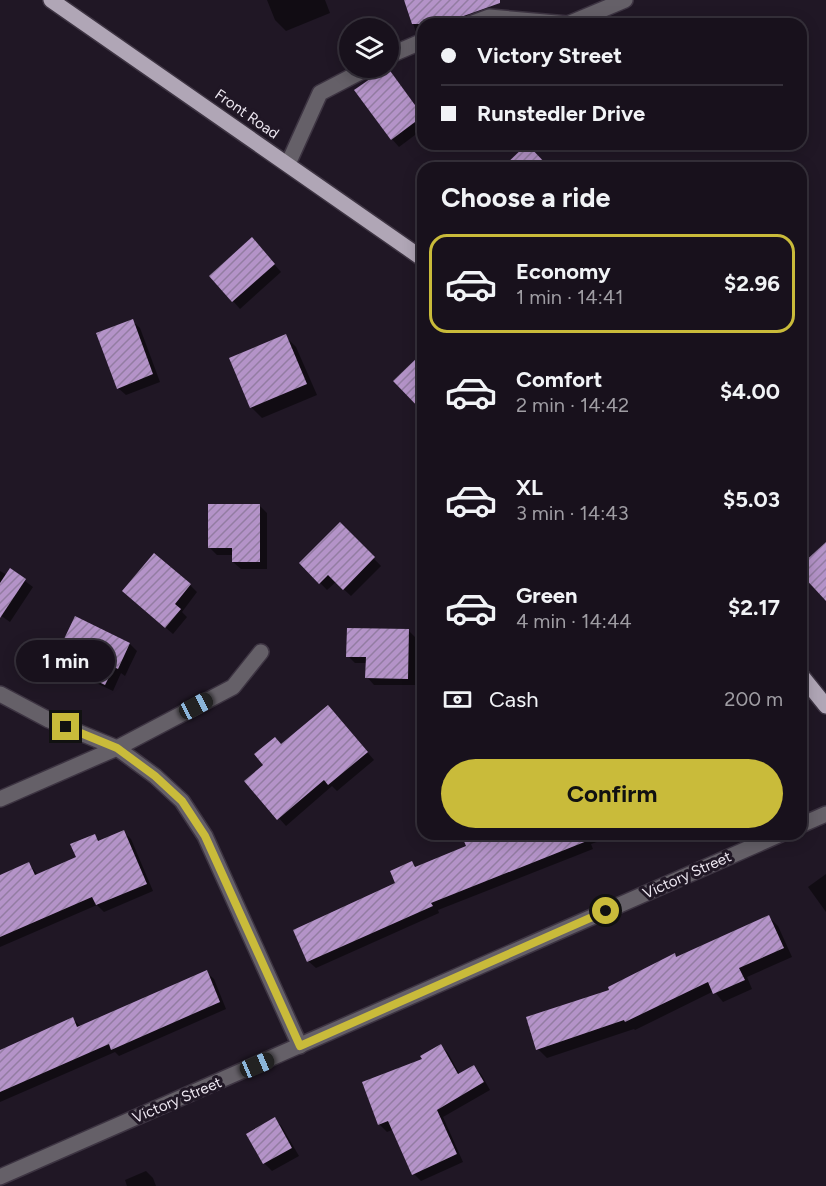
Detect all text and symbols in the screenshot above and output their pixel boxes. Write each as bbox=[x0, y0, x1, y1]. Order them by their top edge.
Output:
map controls bbox=[339, 18, 399, 78]
button: layers bbox=[339, 18, 399, 78]
text: Victory Street bbox=[477, 42, 622, 69]
street label: Front Road bbox=[212, 85, 282, 143]
text: Runstedler Drive bbox=[477, 100, 645, 127]
text: Choose a ride bbox=[441, 181, 610, 214]
icon: car bbox=[444, 257, 498, 311]
text: Economy bbox=[516, 258, 611, 285]
text: $2.96 bbox=[724, 270, 780, 297]
text: 1 min · 14:41 bbox=[516, 285, 623, 309]
icon: car bbox=[444, 365, 498, 419]
text: Comfort bbox=[516, 366, 602, 393]
text: $4.00 bbox=[720, 378, 780, 405]
text: 2 min · 14:42 bbox=[516, 393, 629, 417]
icon: car bbox=[444, 473, 498, 527]
text: XL bbox=[516, 474, 543, 501]
text: $5.03 bbox=[723, 486, 780, 513]
text: 3 min · 14:43 bbox=[516, 501, 629, 525]
icon: car bbox=[444, 581, 498, 635]
text: Green bbox=[516, 582, 578, 609]
text: $2.17 bbox=[728, 594, 780, 621]
text: 4 min · 14:44 bbox=[516, 609, 632, 633]
callout: 1 min bbox=[16, 640, 116, 682]
text: 1 min bbox=[42, 649, 89, 673]
icon: cash bbox=[441, 683, 474, 716]
text: Cash bbox=[489, 686, 539, 713]
text: 200 m bbox=[724, 687, 783, 711]
car bbox=[176, 690, 216, 722]
route end bbox=[52, 713, 79, 740]
button: Confirm bbox=[441, 759, 783, 828]
street label: Victory Street bbox=[640, 847, 734, 903]
route start bbox=[592, 897, 619, 924]
car bbox=[237, 1050, 277, 1080]
street label: Victory Street bbox=[130, 1073, 225, 1127]

